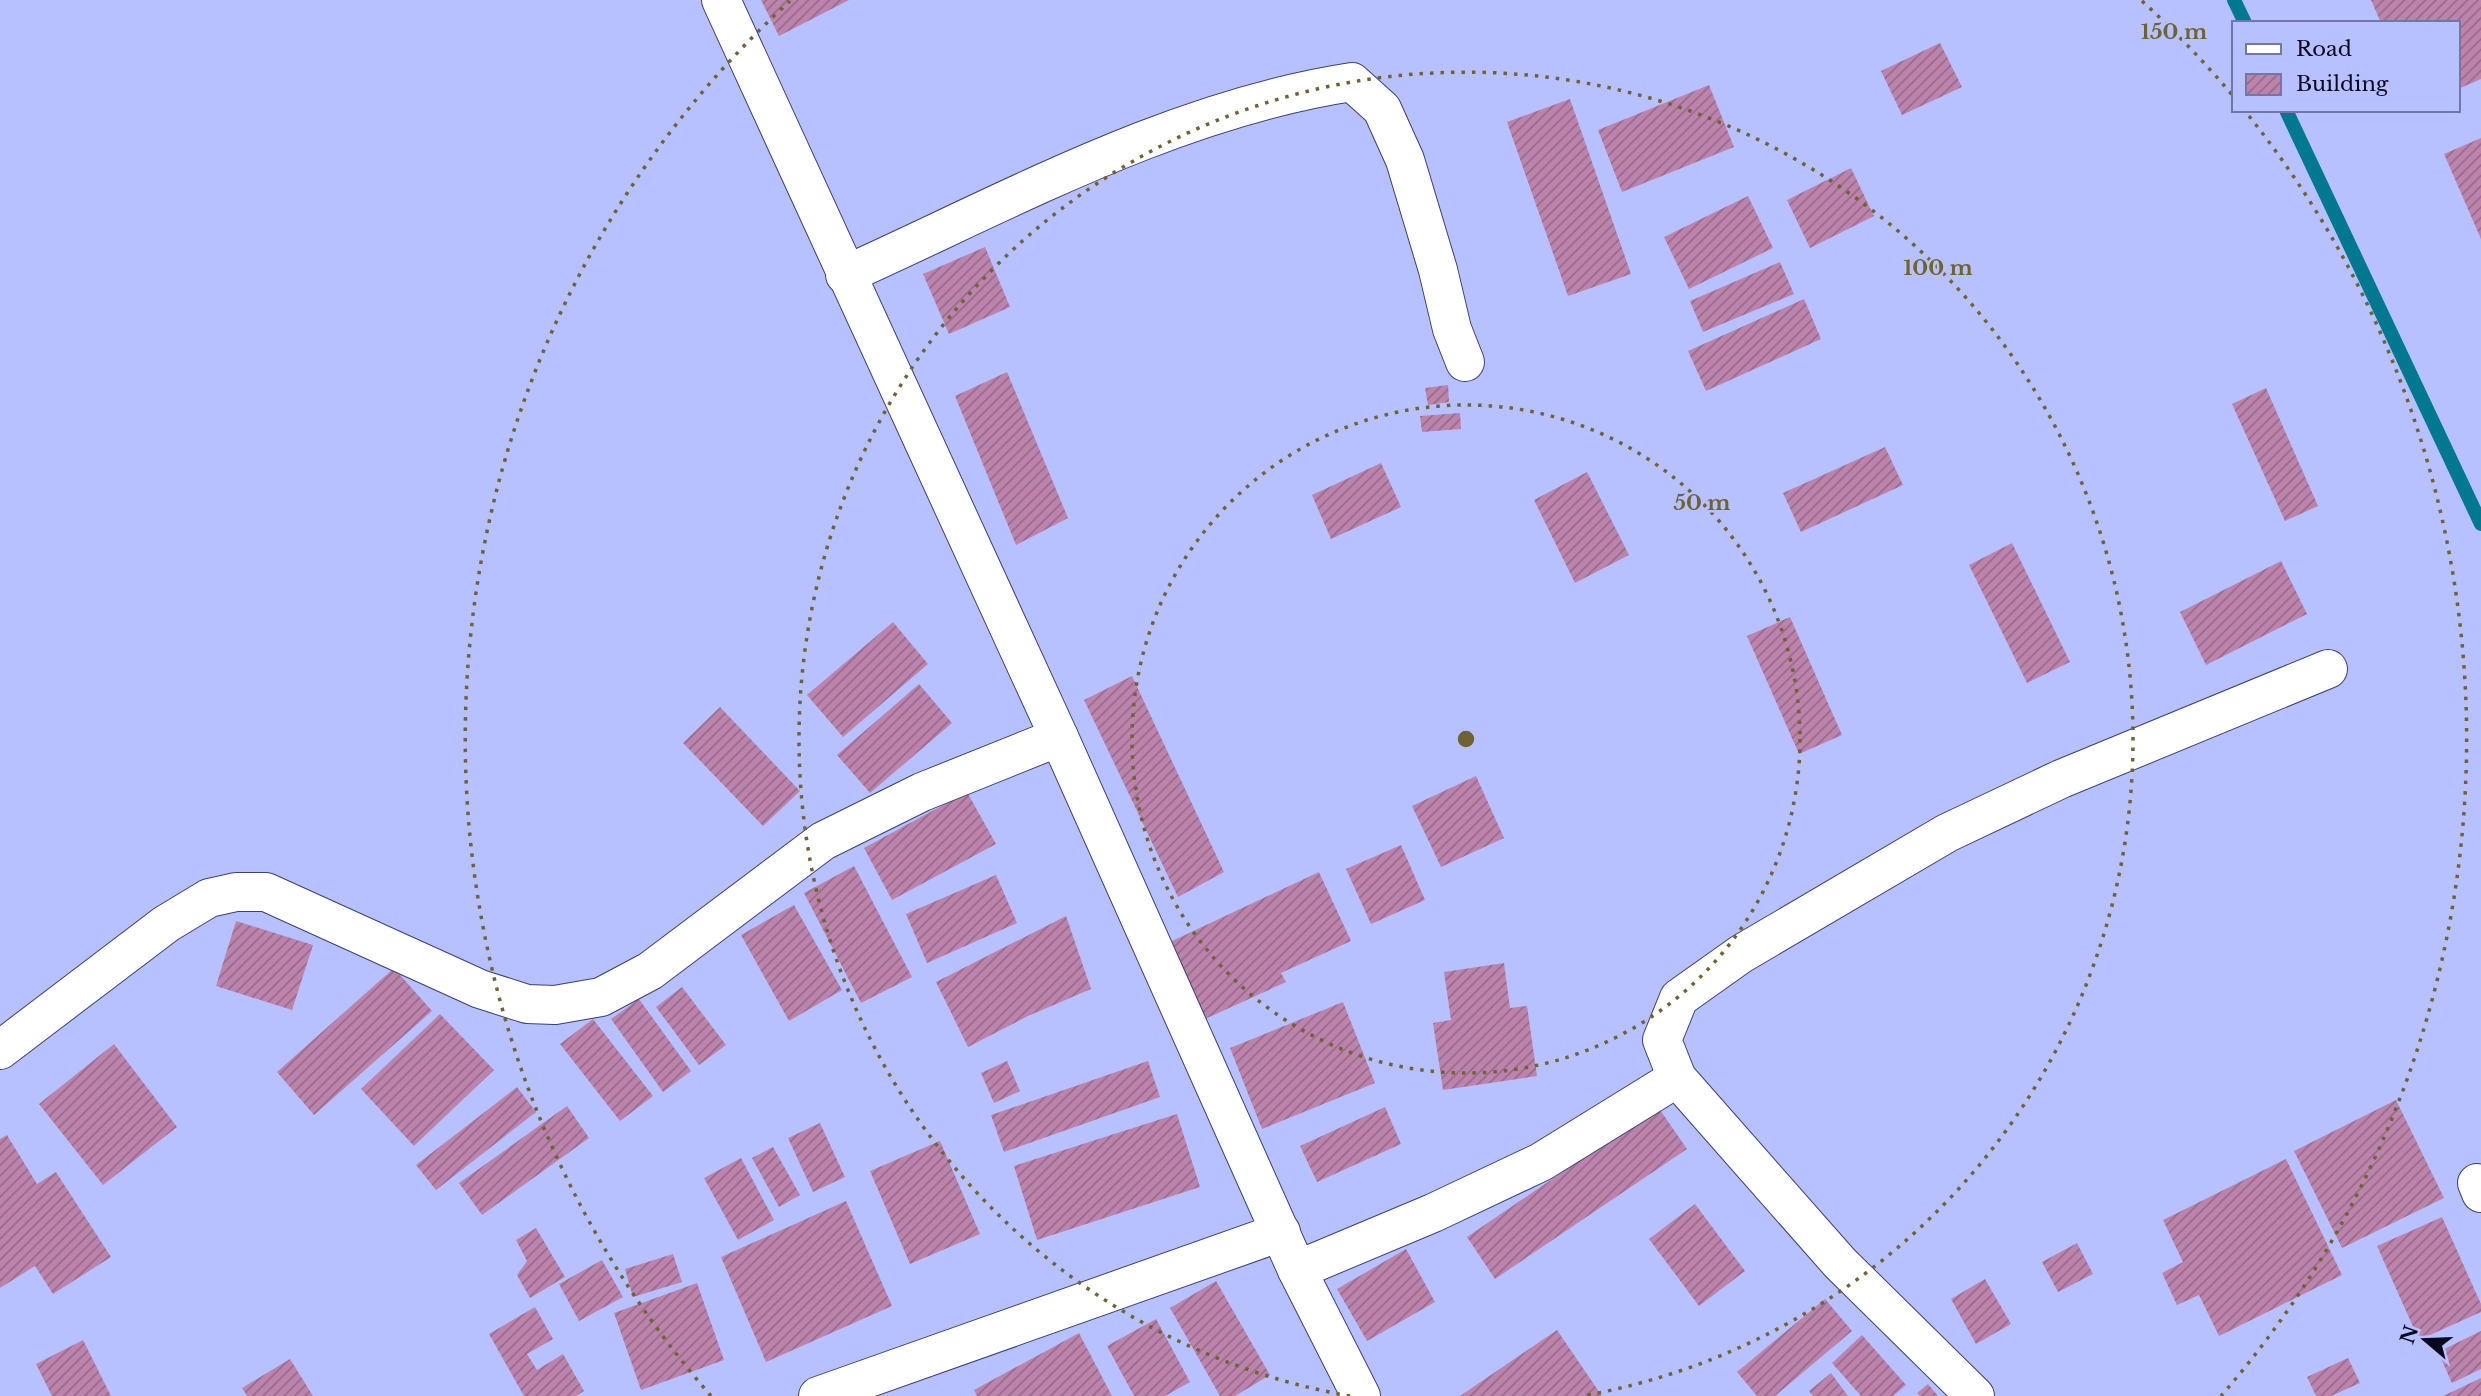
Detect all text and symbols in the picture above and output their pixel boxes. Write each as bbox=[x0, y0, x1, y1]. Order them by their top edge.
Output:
text: 150 m bbox=[2141, 19, 2207, 45]
legend bbox=[2232, 21, 2460, 112]
text: Road bbox=[2296, 36, 2352, 62]
text: Building bbox=[2296, 71, 2389, 97]
text: 100 m bbox=[1903, 255, 1973, 281]
text: 50 m bbox=[1673, 490, 1731, 516]
centre of rings bbox=[1454, 727, 1478, 751]
north arrow bbox=[2390, 1305, 2460, 1375]
text: N bbox=[2396, 1322, 2423, 1347]

